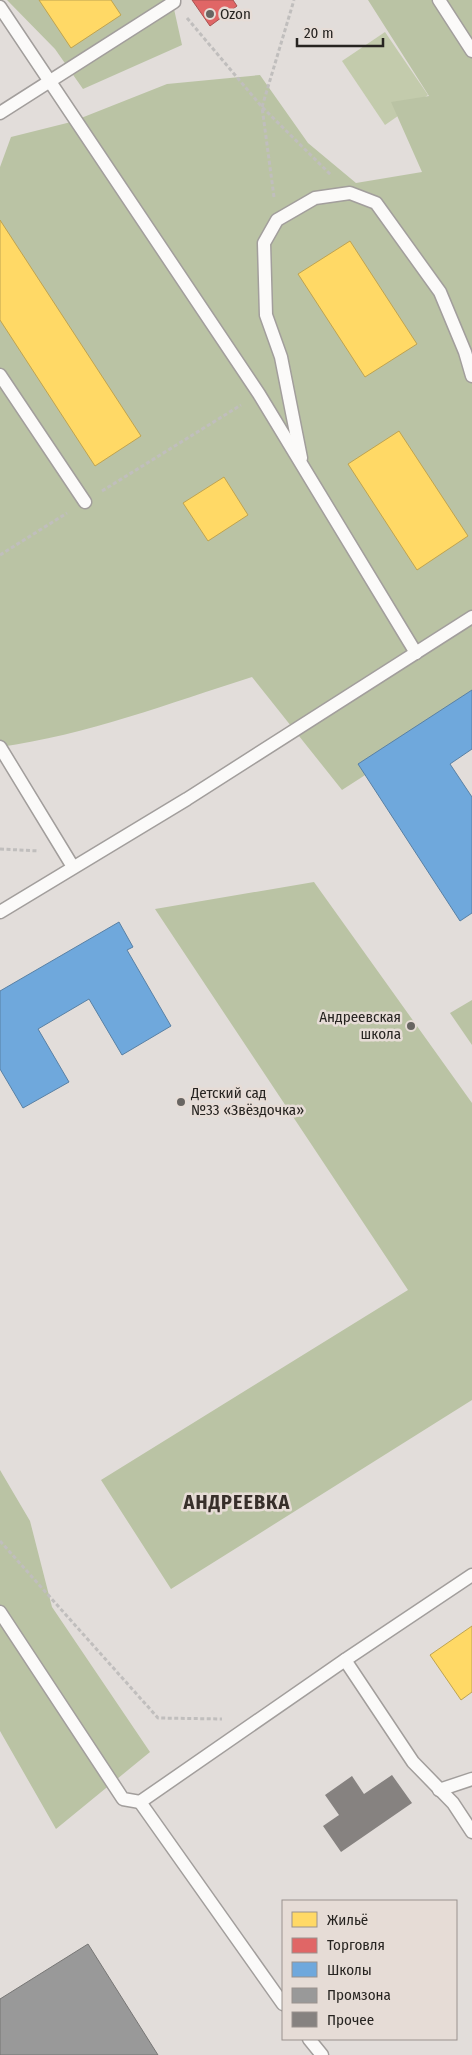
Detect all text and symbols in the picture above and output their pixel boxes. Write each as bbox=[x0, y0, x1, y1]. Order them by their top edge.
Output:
place label: Ozon bbox=[220, 5, 251, 23]
marker: Ozon bbox=[204, 8, 216, 20]
scale bar bbox=[297, 15, 383, 47]
text: 20 m bbox=[304, 24, 334, 42]
place label: Андреевская школа bbox=[319, 1008, 401, 1043]
marker: Андреевская школа bbox=[405, 1020, 417, 1032]
place label: Детский сад №33 «Звёздочка» bbox=[190, 1084, 304, 1119]
marker: Детский сад №33 «Звёздочка» bbox=[175, 1096, 187, 1108]
district label: АНДРЕЕВКА bbox=[183, 1490, 291, 1514]
legend bbox=[282, 1900, 457, 2040]
text: Жильё bbox=[327, 1911, 368, 1929]
text: Торговля bbox=[327, 1936, 385, 1954]
text: Школы bbox=[327, 1961, 372, 1979]
text: Промзона bbox=[327, 1986, 391, 2004]
text: Прочее bbox=[327, 2011, 374, 2029]

